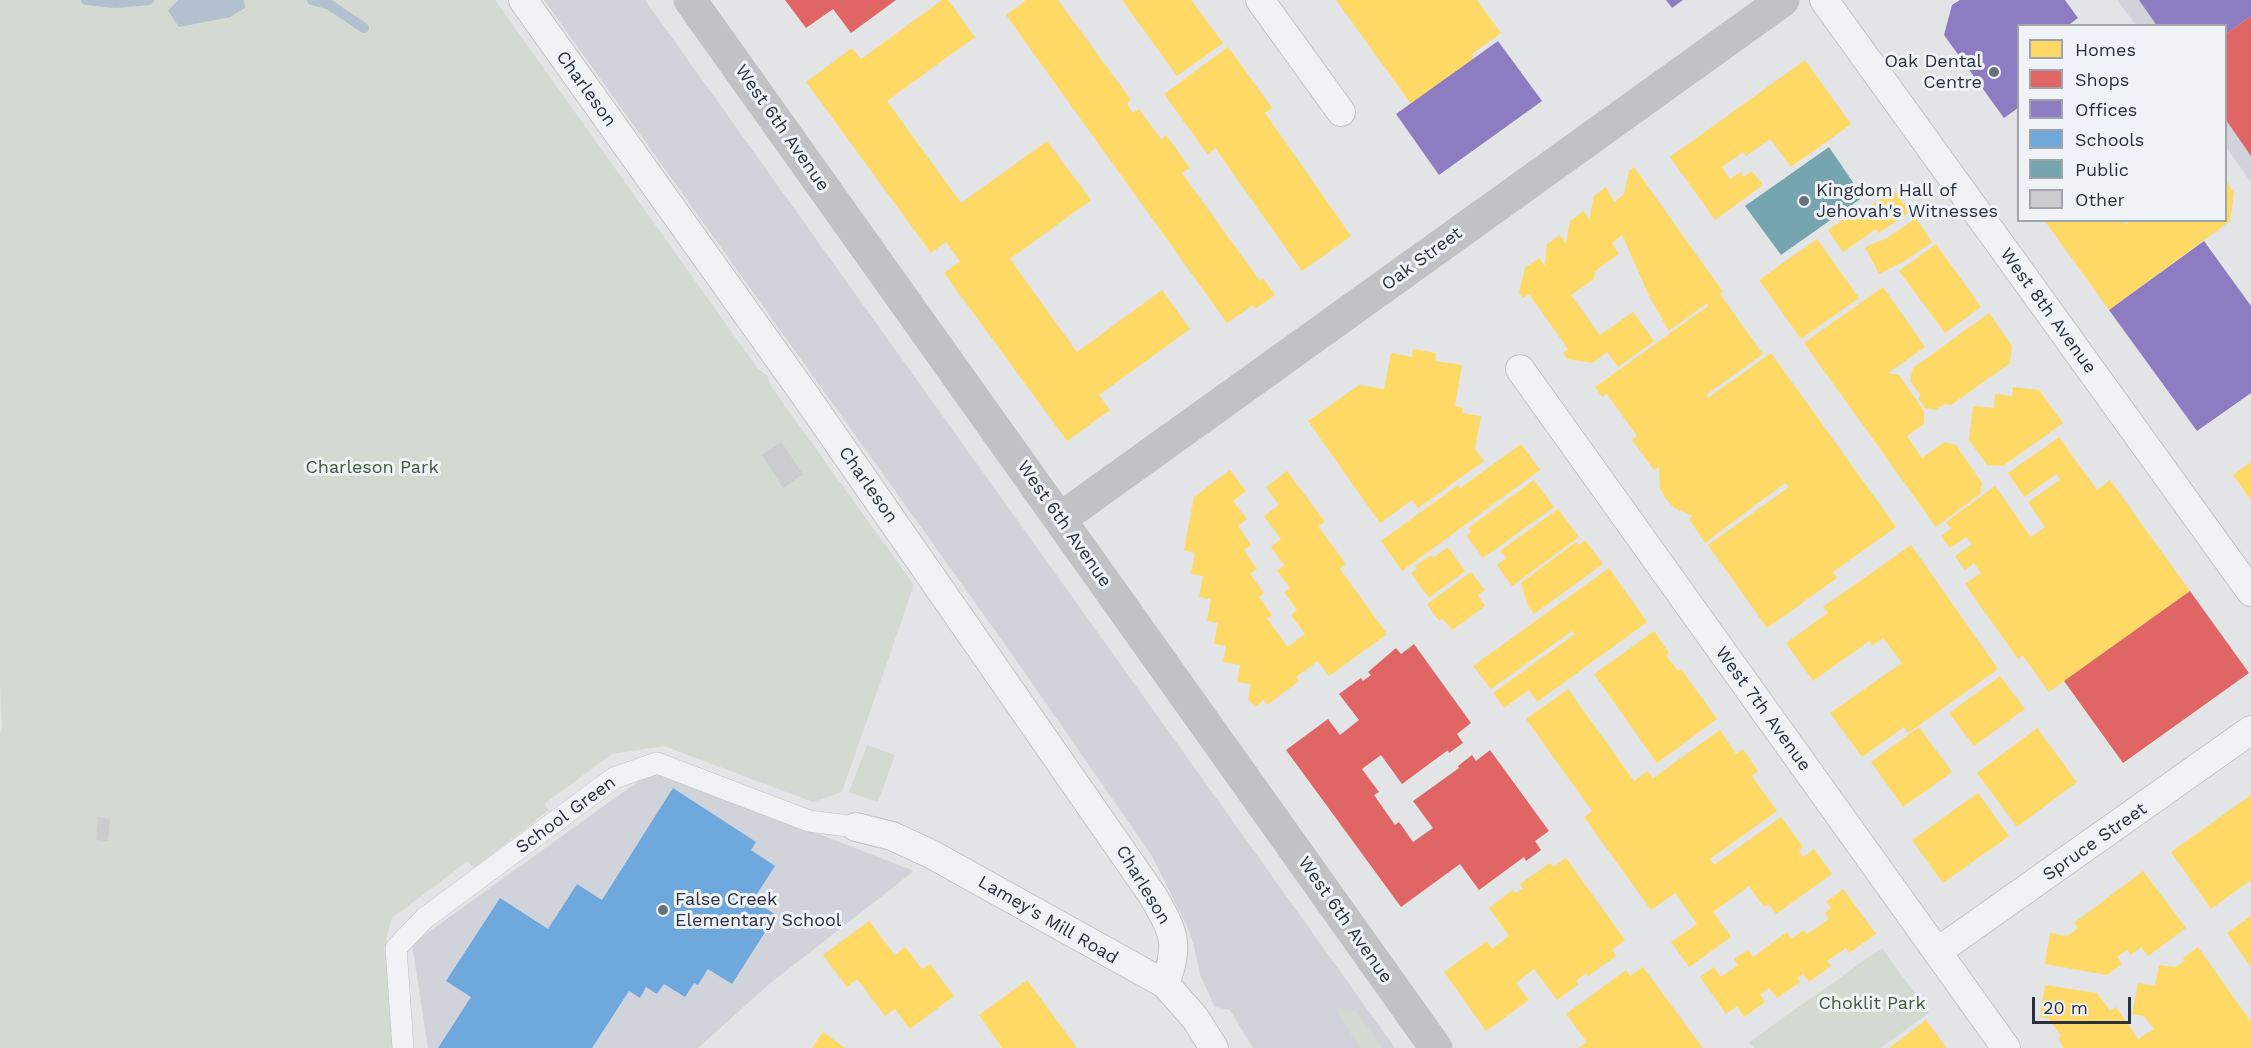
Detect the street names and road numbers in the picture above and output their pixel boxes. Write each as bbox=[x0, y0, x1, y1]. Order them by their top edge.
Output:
street label: Charleson bbox=[551, 47, 621, 131]
street label: West 6th Avenue bbox=[730, 61, 834, 195]
street label: Oak Street bbox=[1378, 223, 1466, 295]
street label: West 8th Avenue bbox=[1995, 244, 2101, 378]
street label: Charleson bbox=[834, 443, 902, 527]
street label: West 6th Avenue bbox=[1012, 457, 1116, 591]
street label: West 7th Avenue bbox=[1711, 642, 1815, 776]
street label: School Green bbox=[512, 772, 620, 858]
street label: Spruce Street bbox=[2039, 798, 2151, 886]
street label: Charleson bbox=[1111, 842, 1175, 928]
street label: West 6th Avenue bbox=[1293, 853, 1397, 987]
street label: Lamey's Mill Road bbox=[974, 871, 1122, 969]

